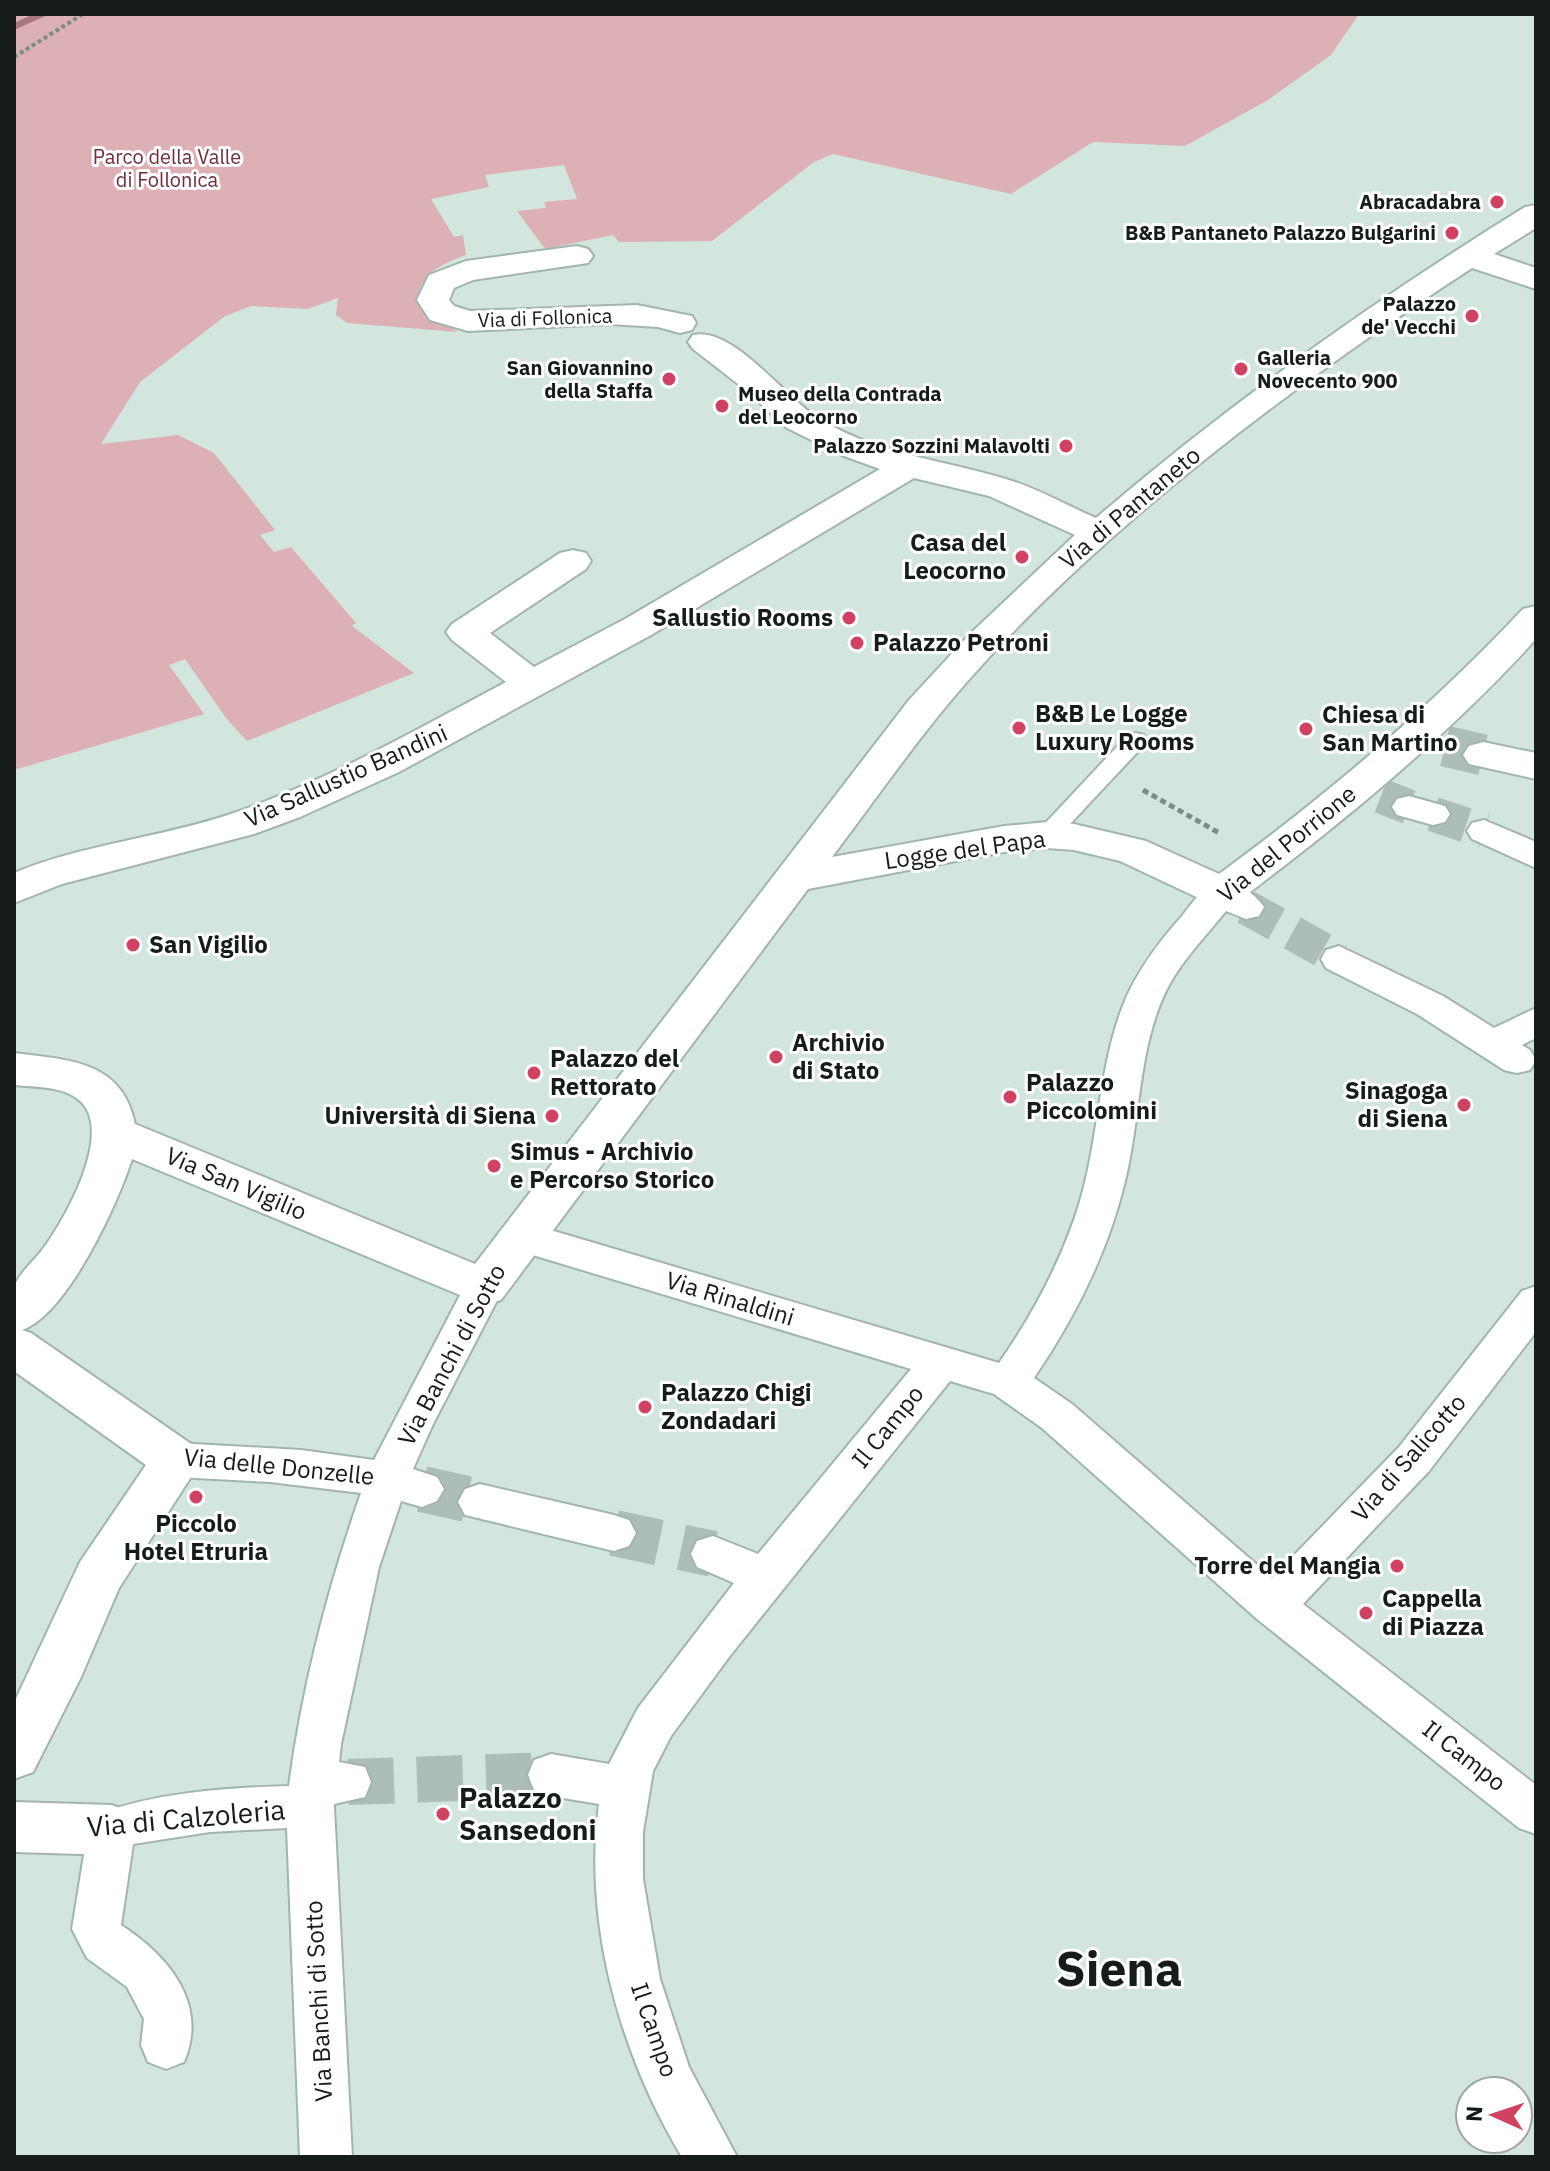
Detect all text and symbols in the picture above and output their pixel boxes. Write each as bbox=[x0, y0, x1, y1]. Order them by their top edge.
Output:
park label: Parco della Valle di Follonica bbox=[93, 143, 241, 193]
place label: Abracadabra bbox=[1359, 188, 1481, 215]
marker: Abracadabra bbox=[1488, 193, 1506, 211]
place label: B&B Pantaneto Palazzo Bulgarini bbox=[1125, 219, 1436, 246]
marker: B&B Pantaneto Palazzo Bulgarini bbox=[1443, 224, 1461, 242]
place label: Palazzo de' Vecchi bbox=[1361, 290, 1456, 340]
street label: Via di Follonica bbox=[477, 302, 613, 333]
marker: Palazzo de' Vecchi bbox=[1463, 307, 1481, 325]
place label: Galleria Novecento 900 bbox=[1257, 344, 1397, 394]
place label: San Giovannino della Staffa bbox=[507, 354, 653, 404]
marker: Galleria Novecento 900 bbox=[1232, 360, 1250, 378]
marker: San Giovannino della Staffa bbox=[660, 370, 678, 388]
place label: Museo della Contrada del Leocorno bbox=[738, 380, 942, 430]
marker: Museo della Contrada del Leocorno bbox=[713, 397, 731, 415]
place label: Palazzo Sozzini Malavolti bbox=[813, 432, 1050, 459]
marker: Palazzo Sozzini Malavolti bbox=[1057, 437, 1075, 455]
street label: Via di Pantaneto bbox=[1052, 439, 1207, 576]
place label: Casa del Leocorno bbox=[903, 526, 1006, 586]
marker: Casa del Leocorno bbox=[1013, 548, 1031, 566]
place label: Sallustio Rooms bbox=[652, 601, 833, 633]
marker: Sallustio Rooms bbox=[840, 609, 858, 627]
place label: Palazzo Petroni bbox=[873, 626, 1049, 658]
marker: Palazzo Petroni bbox=[848, 634, 866, 652]
place label: B&B Le Logge Luxury Rooms bbox=[1035, 697, 1194, 757]
place label: Chiesa di San Martino bbox=[1322, 698, 1458, 758]
street label: Via Sallustio Bandini bbox=[239, 716, 452, 834]
marker: B&B Le Logge Luxury Rooms bbox=[1010, 719, 1028, 737]
marker: Chiesa di San Martino bbox=[1297, 720, 1315, 738]
street label: Via del Porrione bbox=[1210, 777, 1362, 909]
street label: Logge del Papa bbox=[882, 822, 1048, 876]
place label: San Vigilio bbox=[149, 928, 268, 960]
marker: San Vigilio bbox=[124, 936, 142, 954]
place label: Archivio di Stato bbox=[792, 1026, 885, 1086]
place label: Palazzo del Rettorato bbox=[550, 1042, 679, 1102]
marker: Archivio di Stato bbox=[767, 1048, 785, 1066]
marker: Palazzo del Rettorato bbox=[525, 1064, 543, 1082]
place label: Palazzo Piccolomini bbox=[1026, 1066, 1157, 1126]
place label: Sinagoga di Siena bbox=[1345, 1074, 1448, 1134]
marker: Palazzo Piccolomini bbox=[1001, 1088, 1019, 1106]
marker: Sinagoga di Siena bbox=[1455, 1096, 1473, 1114]
place label: Università di Siena bbox=[324, 1099, 536, 1131]
marker: Università di Siena bbox=[543, 1107, 561, 1125]
place label: Simus - Archivio e Percorso Storico bbox=[510, 1135, 714, 1195]
street label: Via San Vigilio bbox=[161, 1139, 312, 1227]
marker: Simus - Archivio e Percorso Storico bbox=[485, 1157, 503, 1175]
street label: Via Banchi di Sotto bbox=[390, 1258, 513, 1451]
street label: Via Rinaldini bbox=[662, 1263, 799, 1333]
place label: Palazzo Chigi Zondadari bbox=[661, 1376, 812, 1436]
street label: Il Campo bbox=[844, 1378, 930, 1474]
street label: Via di Salicotto bbox=[1344, 1387, 1473, 1528]
marker: Palazzo Chigi Zondadari bbox=[636, 1398, 654, 1416]
street label: Via delle Donzelle bbox=[182, 1440, 376, 1492]
marker: Piccolo Hotel Etruria bbox=[187, 1488, 205, 1506]
place label: Piccolo Hotel Etruria bbox=[124, 1507, 268, 1567]
place label: Torre del Mangia bbox=[1194, 1549, 1381, 1581]
marker: Torre del Mangia bbox=[1388, 1557, 1406, 1575]
place label: Cappella di Piazza bbox=[1382, 1582, 1484, 1642]
marker: Cappella di Piazza bbox=[1357, 1604, 1375, 1622]
street label: Il Campo bbox=[1416, 1712, 1513, 1798]
place label: Palazzo Sansedoni bbox=[459, 1779, 596, 1848]
street label: Via di Calzoleria bbox=[85, 1790, 287, 1845]
marker: Palazzo Sansedoni bbox=[434, 1805, 452, 1823]
street label: Via Banchi di Sotto bbox=[297, 1900, 339, 2103]
district label: Siena bbox=[1056, 1937, 1182, 1999]
street label: Il Campo bbox=[624, 1978, 686, 2081]
north arrow bbox=[1454, 2075, 1534, 2155]
text: N bbox=[1459, 2105, 1488, 2123]

